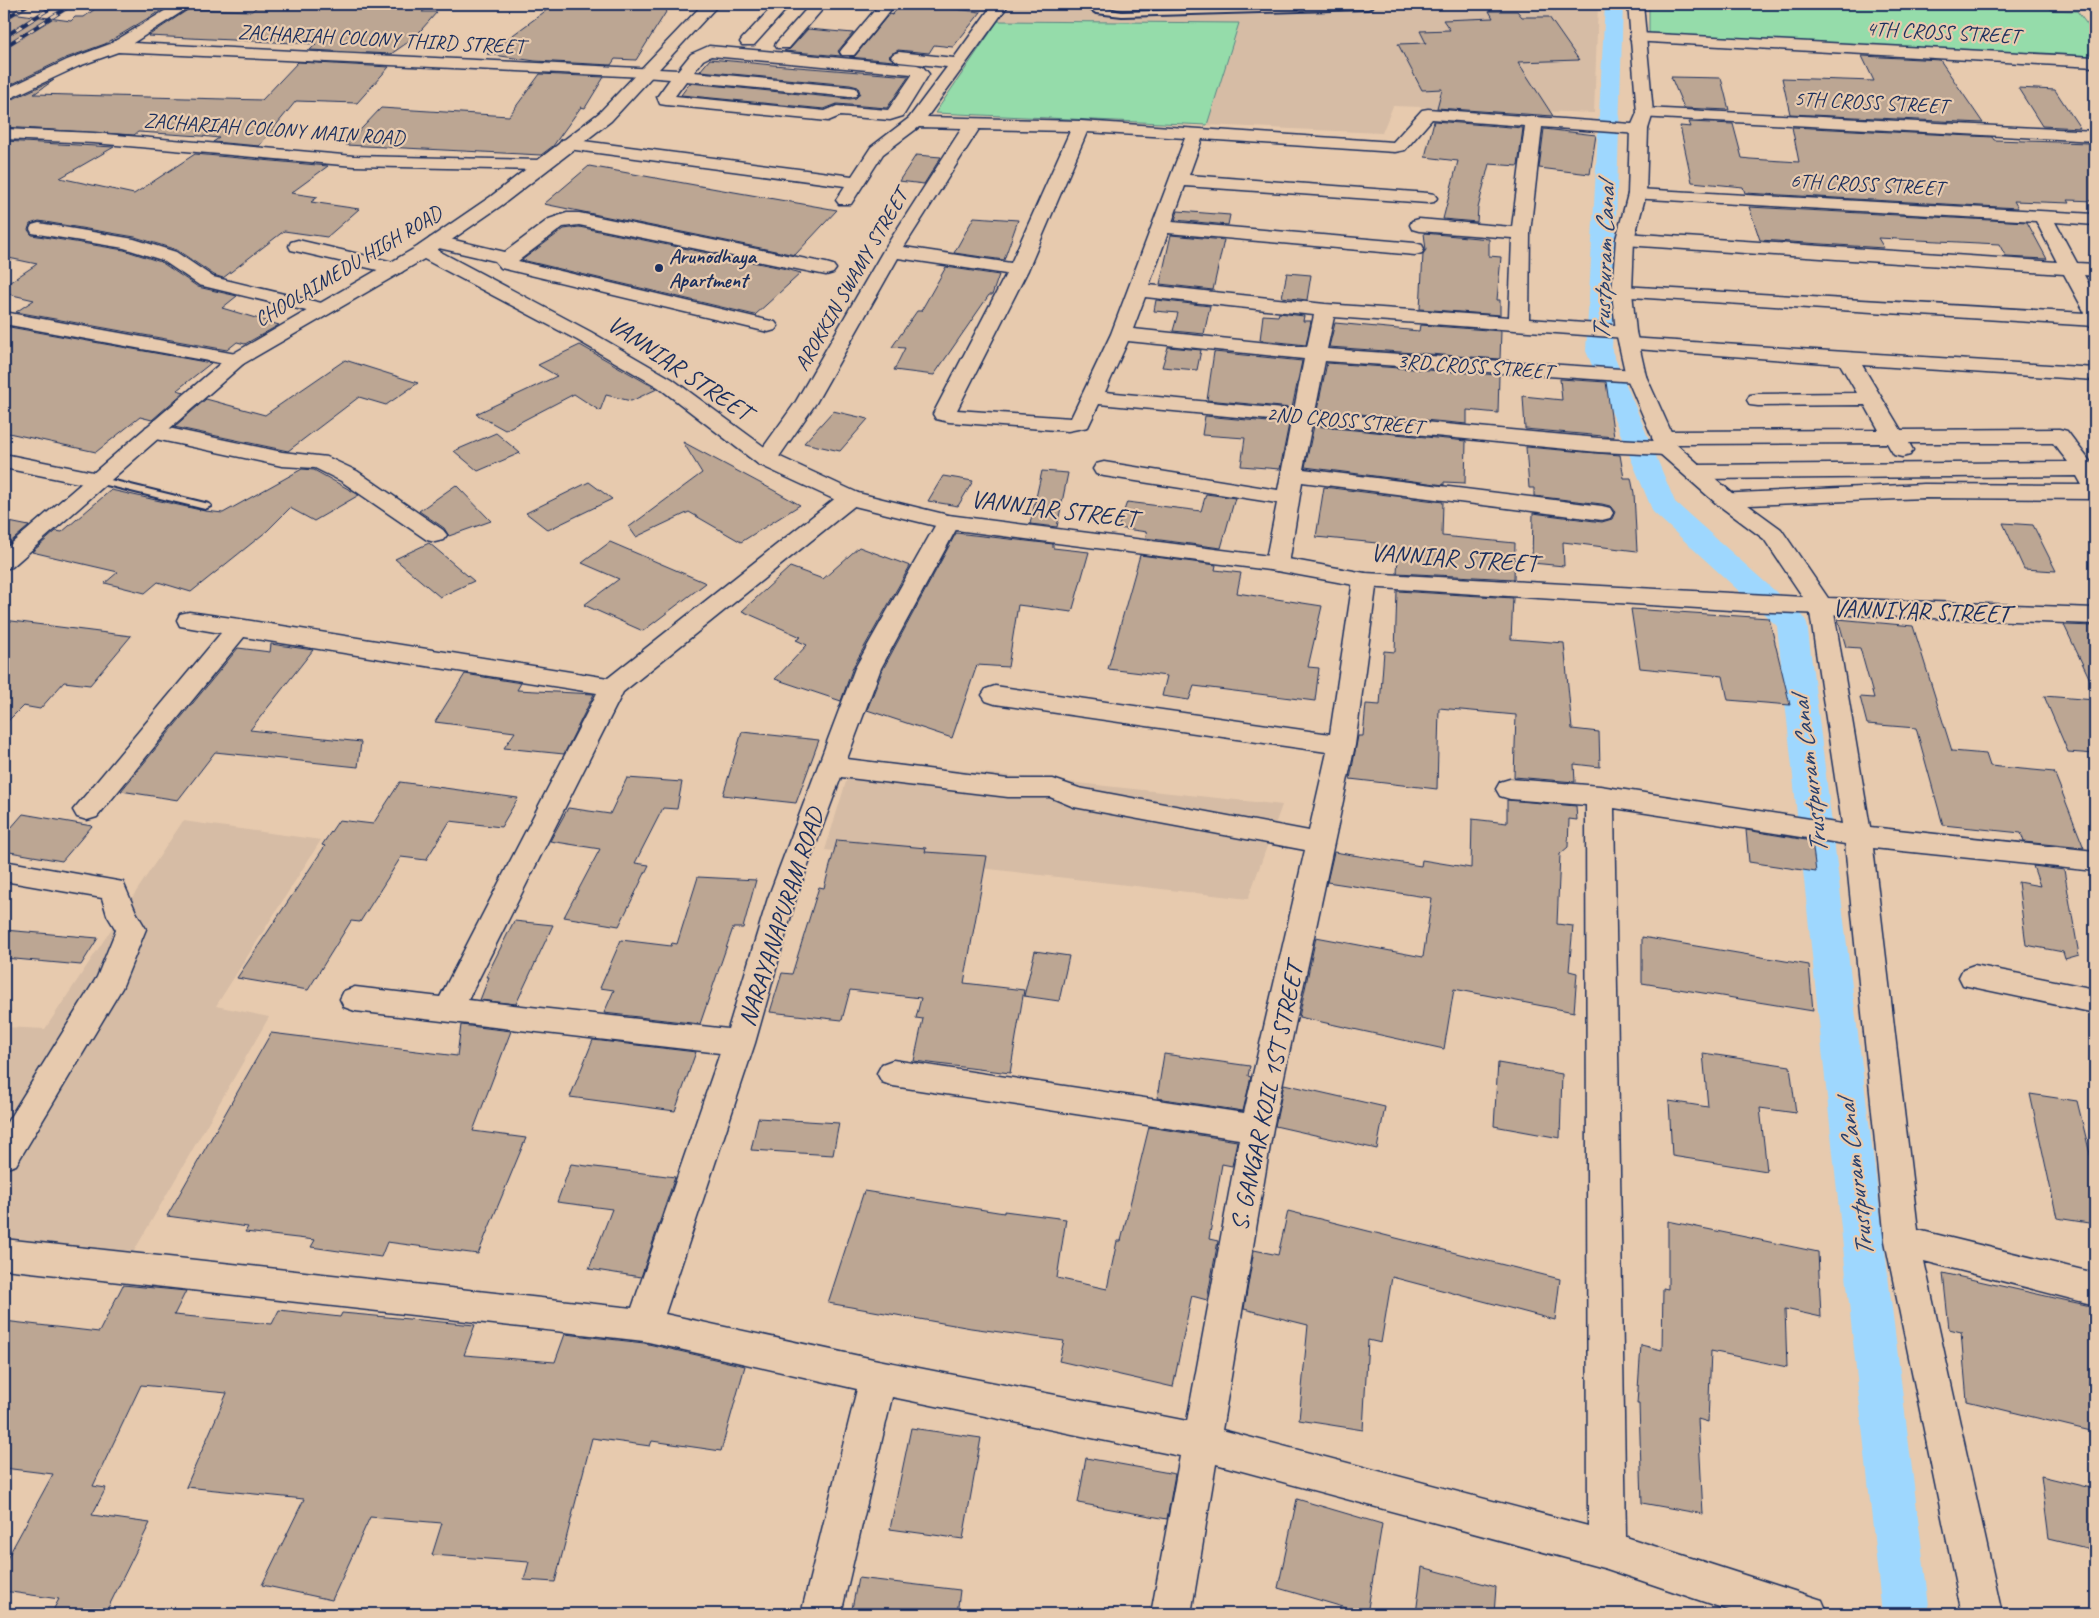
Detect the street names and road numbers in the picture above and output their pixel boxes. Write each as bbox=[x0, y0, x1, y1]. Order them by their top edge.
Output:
street label: 4TH CROSS STREET bbox=[1865, 15, 2025, 49]
street label: ZACHARIAH COLONY THIRD STREET bbox=[237, 19, 530, 60]
street label: 5TH CROSS STREET bbox=[1793, 85, 1953, 119]
street label: ZACHARIAH COLONY MAIN ROAD bbox=[143, 107, 407, 151]
street label: 6TH CROSS STREET bbox=[1789, 167, 1949, 201]
street label: AROKKIN SWAMY STREET bbox=[789, 180, 916, 375]
street label: CHOOLAIMEDU HIGH ROAD bbox=[250, 199, 448, 332]
street label: VANNIAR STREET bbox=[601, 308, 763, 431]
street label: 3RD CROSS STREET bbox=[1396, 348, 1558, 385]
street label: 2ND CROSS STREET bbox=[1266, 400, 1429, 440]
street label: VANNIAR STREET bbox=[969, 483, 1145, 536]
street label: VANNIAR STREET bbox=[1369, 536, 1545, 580]
street label: VANNIYAR STREET bbox=[1832, 592, 2017, 630]
street label: NARAYANAPURAM ROAD bbox=[731, 802, 832, 1030]
street label: S. GANGAR KOIL 1ST STREET bbox=[1223, 954, 1312, 1234]

